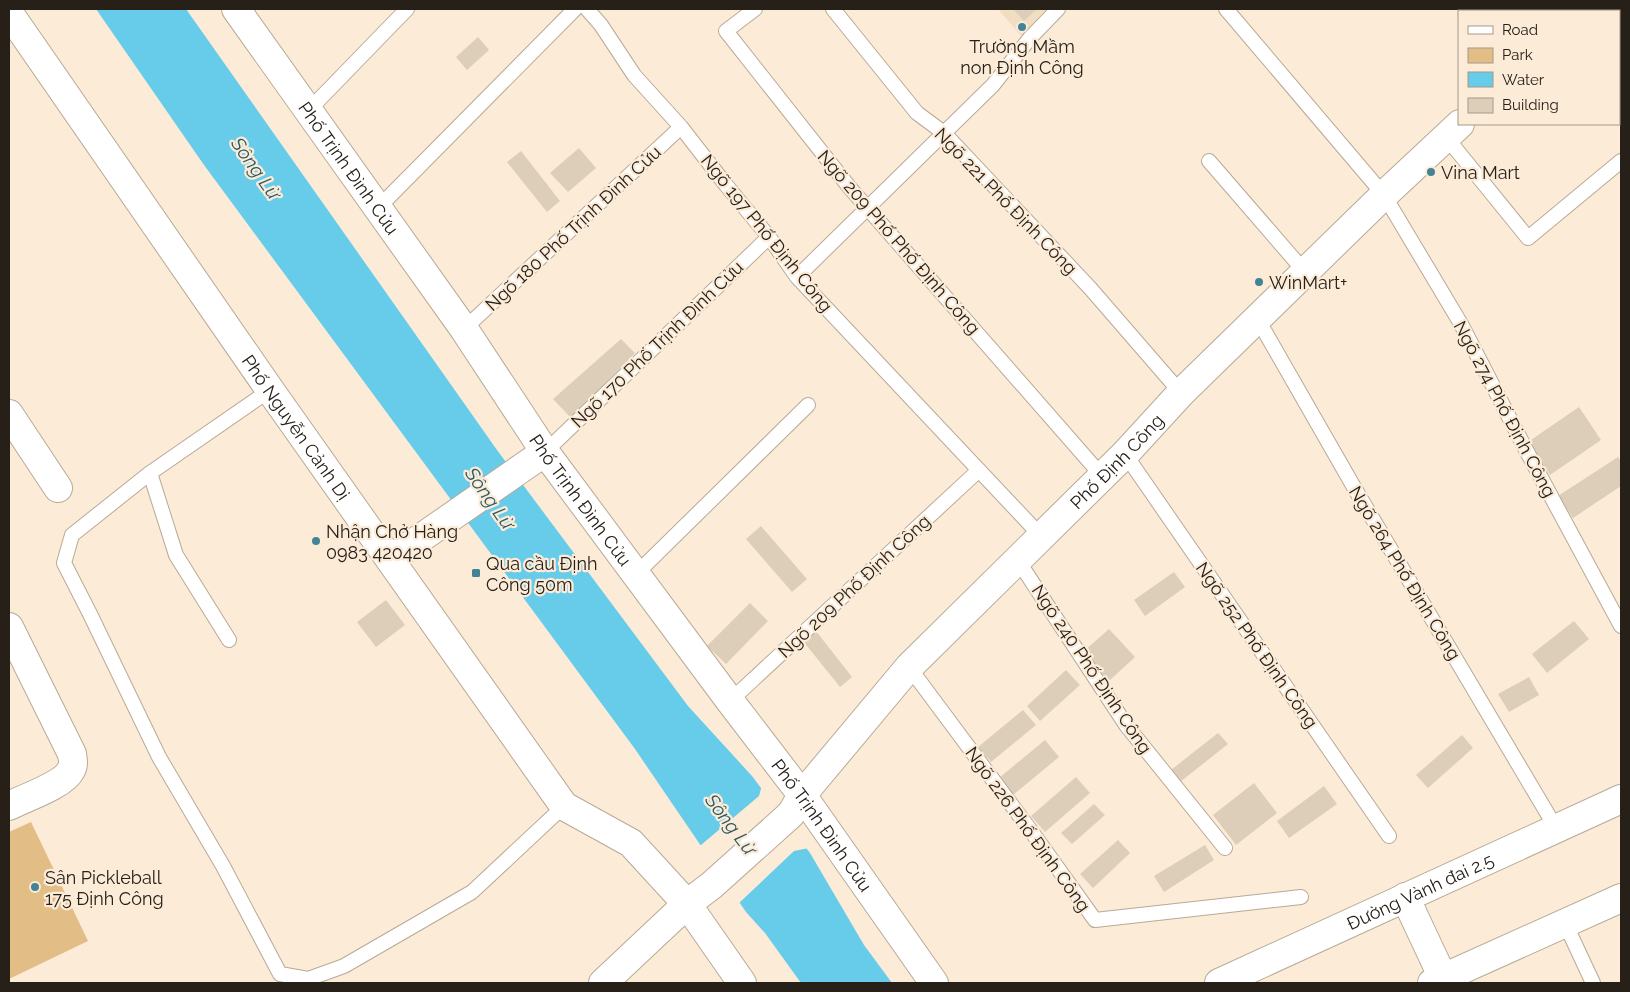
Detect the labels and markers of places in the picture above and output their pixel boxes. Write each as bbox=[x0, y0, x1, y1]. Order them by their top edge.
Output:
marker: Trường Mầm non Định Công bbox=[1016, 21, 1028, 33]
place label: Trường Mầm non Định Công bbox=[960, 36, 1084, 78]
place label: Vina Mart bbox=[1441, 162, 1520, 183]
marker: Vina Mart bbox=[1425, 166, 1437, 178]
place label: WinMart+ bbox=[1269, 272, 1348, 293]
marker: WinMart+ bbox=[1253, 276, 1265, 288]
place label: Nhận Chở Hàng 0983 420420 bbox=[326, 521, 458, 563]
marker: Nhận Chở Hàng 0983 420420 bbox=[310, 535, 322, 547]
place label: Qua cầu Định Công 50m bbox=[486, 553, 597, 595]
marker: Qua cầu Định Công 50m bbox=[470, 567, 482, 579]
place label: Sân Pickleball 175 Định Công bbox=[45, 867, 164, 909]
marker: Sân Pickleball 175 Định Công bbox=[29, 881, 41, 893]

